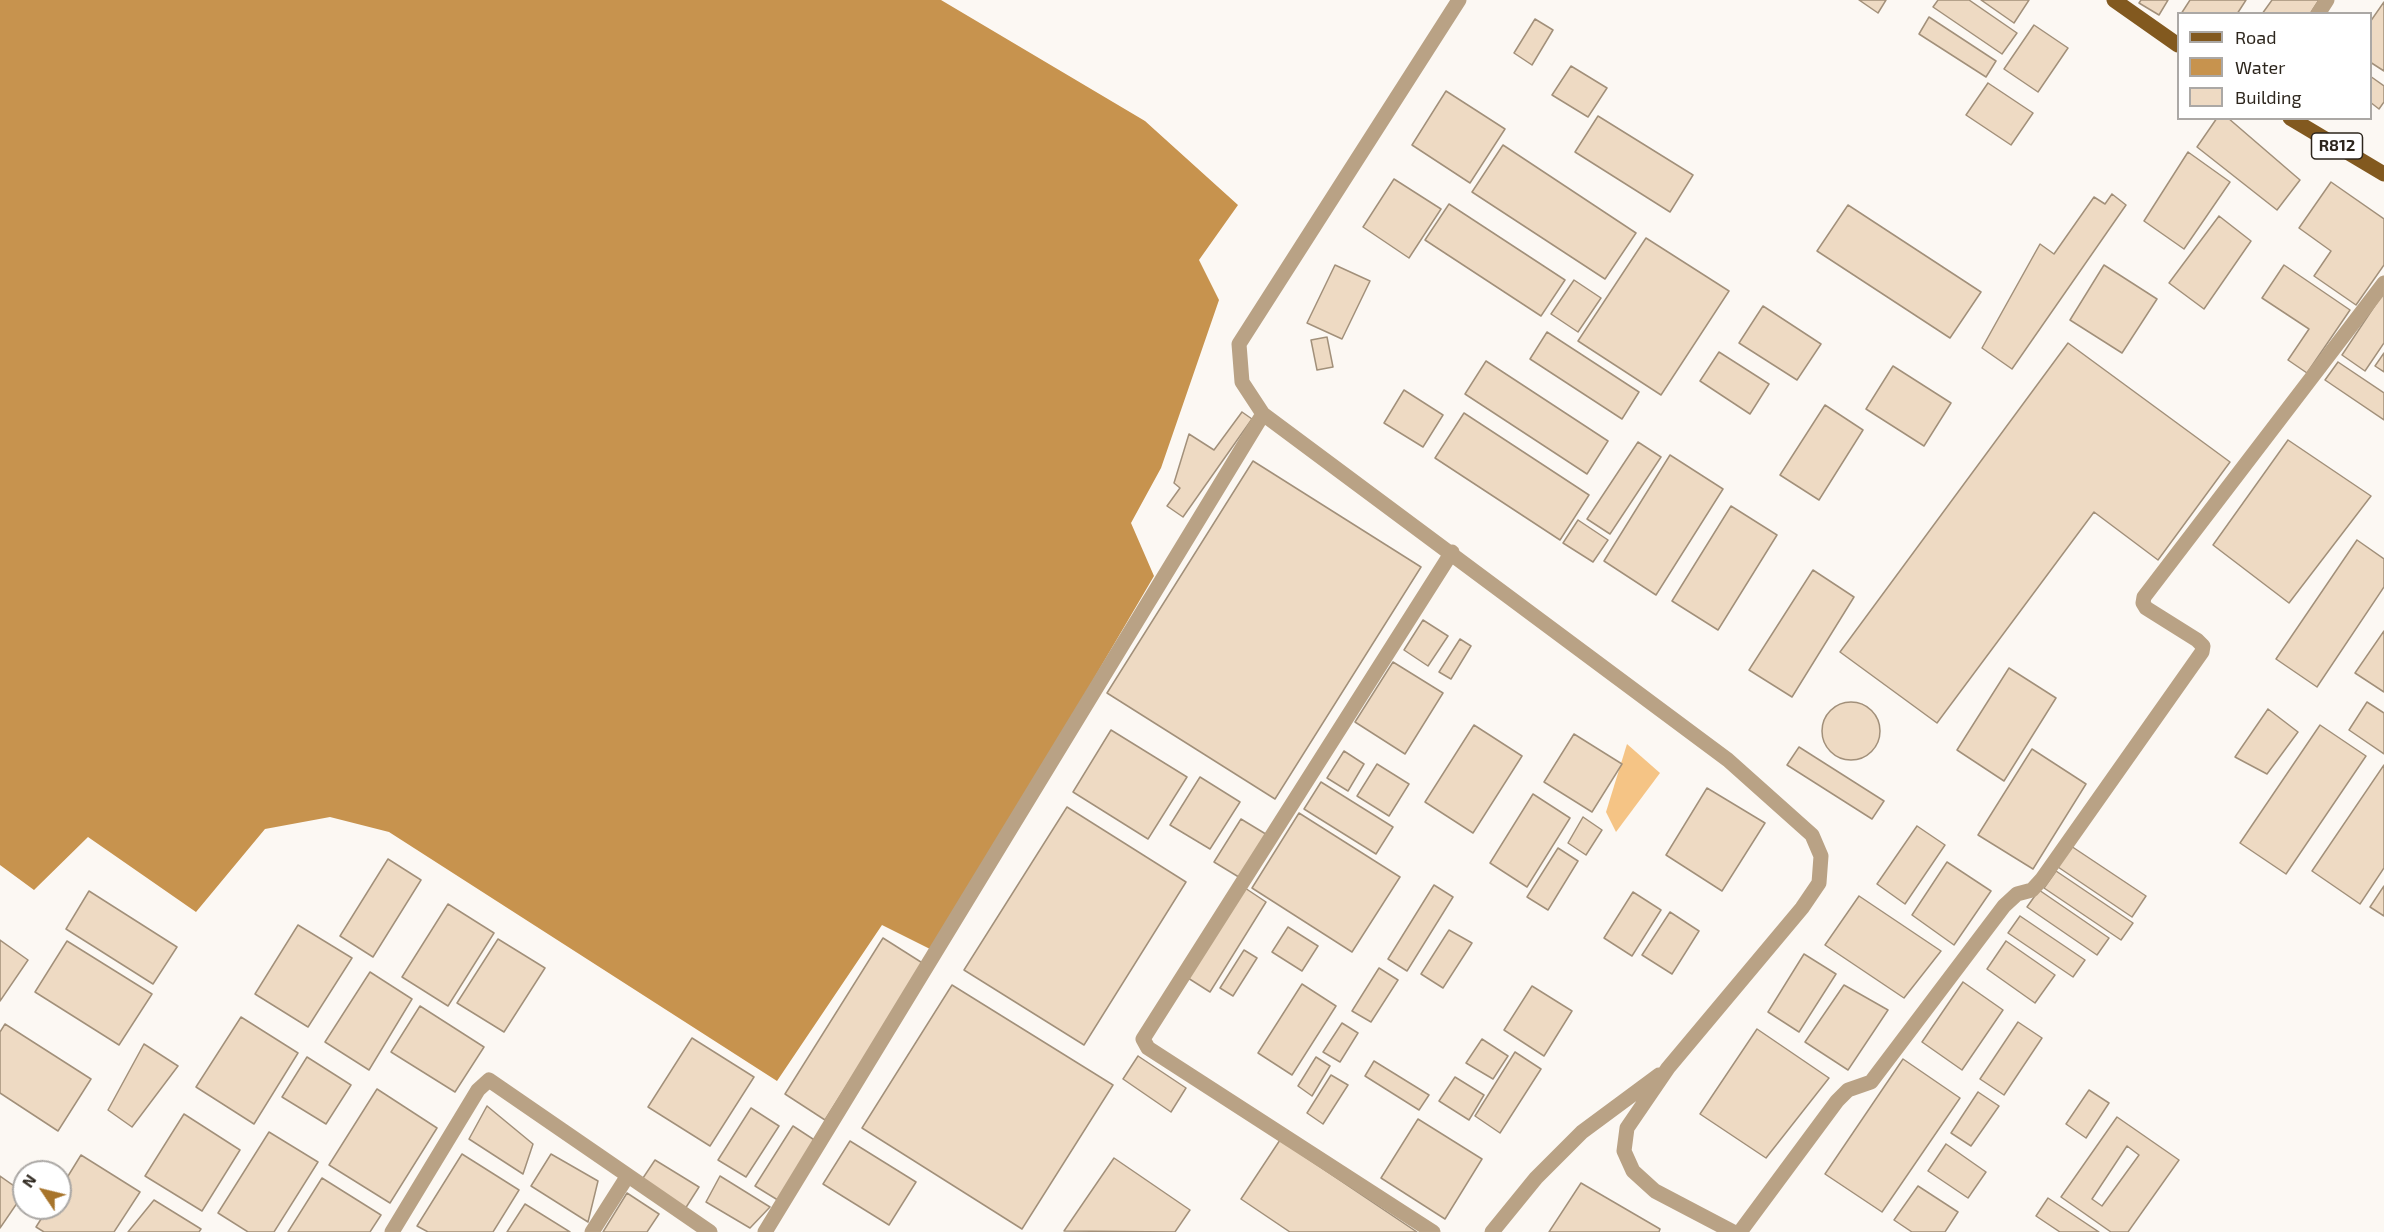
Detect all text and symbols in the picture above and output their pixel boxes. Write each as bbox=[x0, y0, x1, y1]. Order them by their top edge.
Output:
legend bbox=[2177, 12, 2372, 120]
text: Road bbox=[2235, 26, 2276, 48]
text: Water bbox=[2235, 56, 2285, 78]
text: Building bbox=[2235, 86, 2302, 108]
road number: R812 bbox=[2312, 133, 2362, 159]
north arrow bbox=[12, 1160, 72, 1220]
text: N bbox=[17, 1170, 40, 1191]

